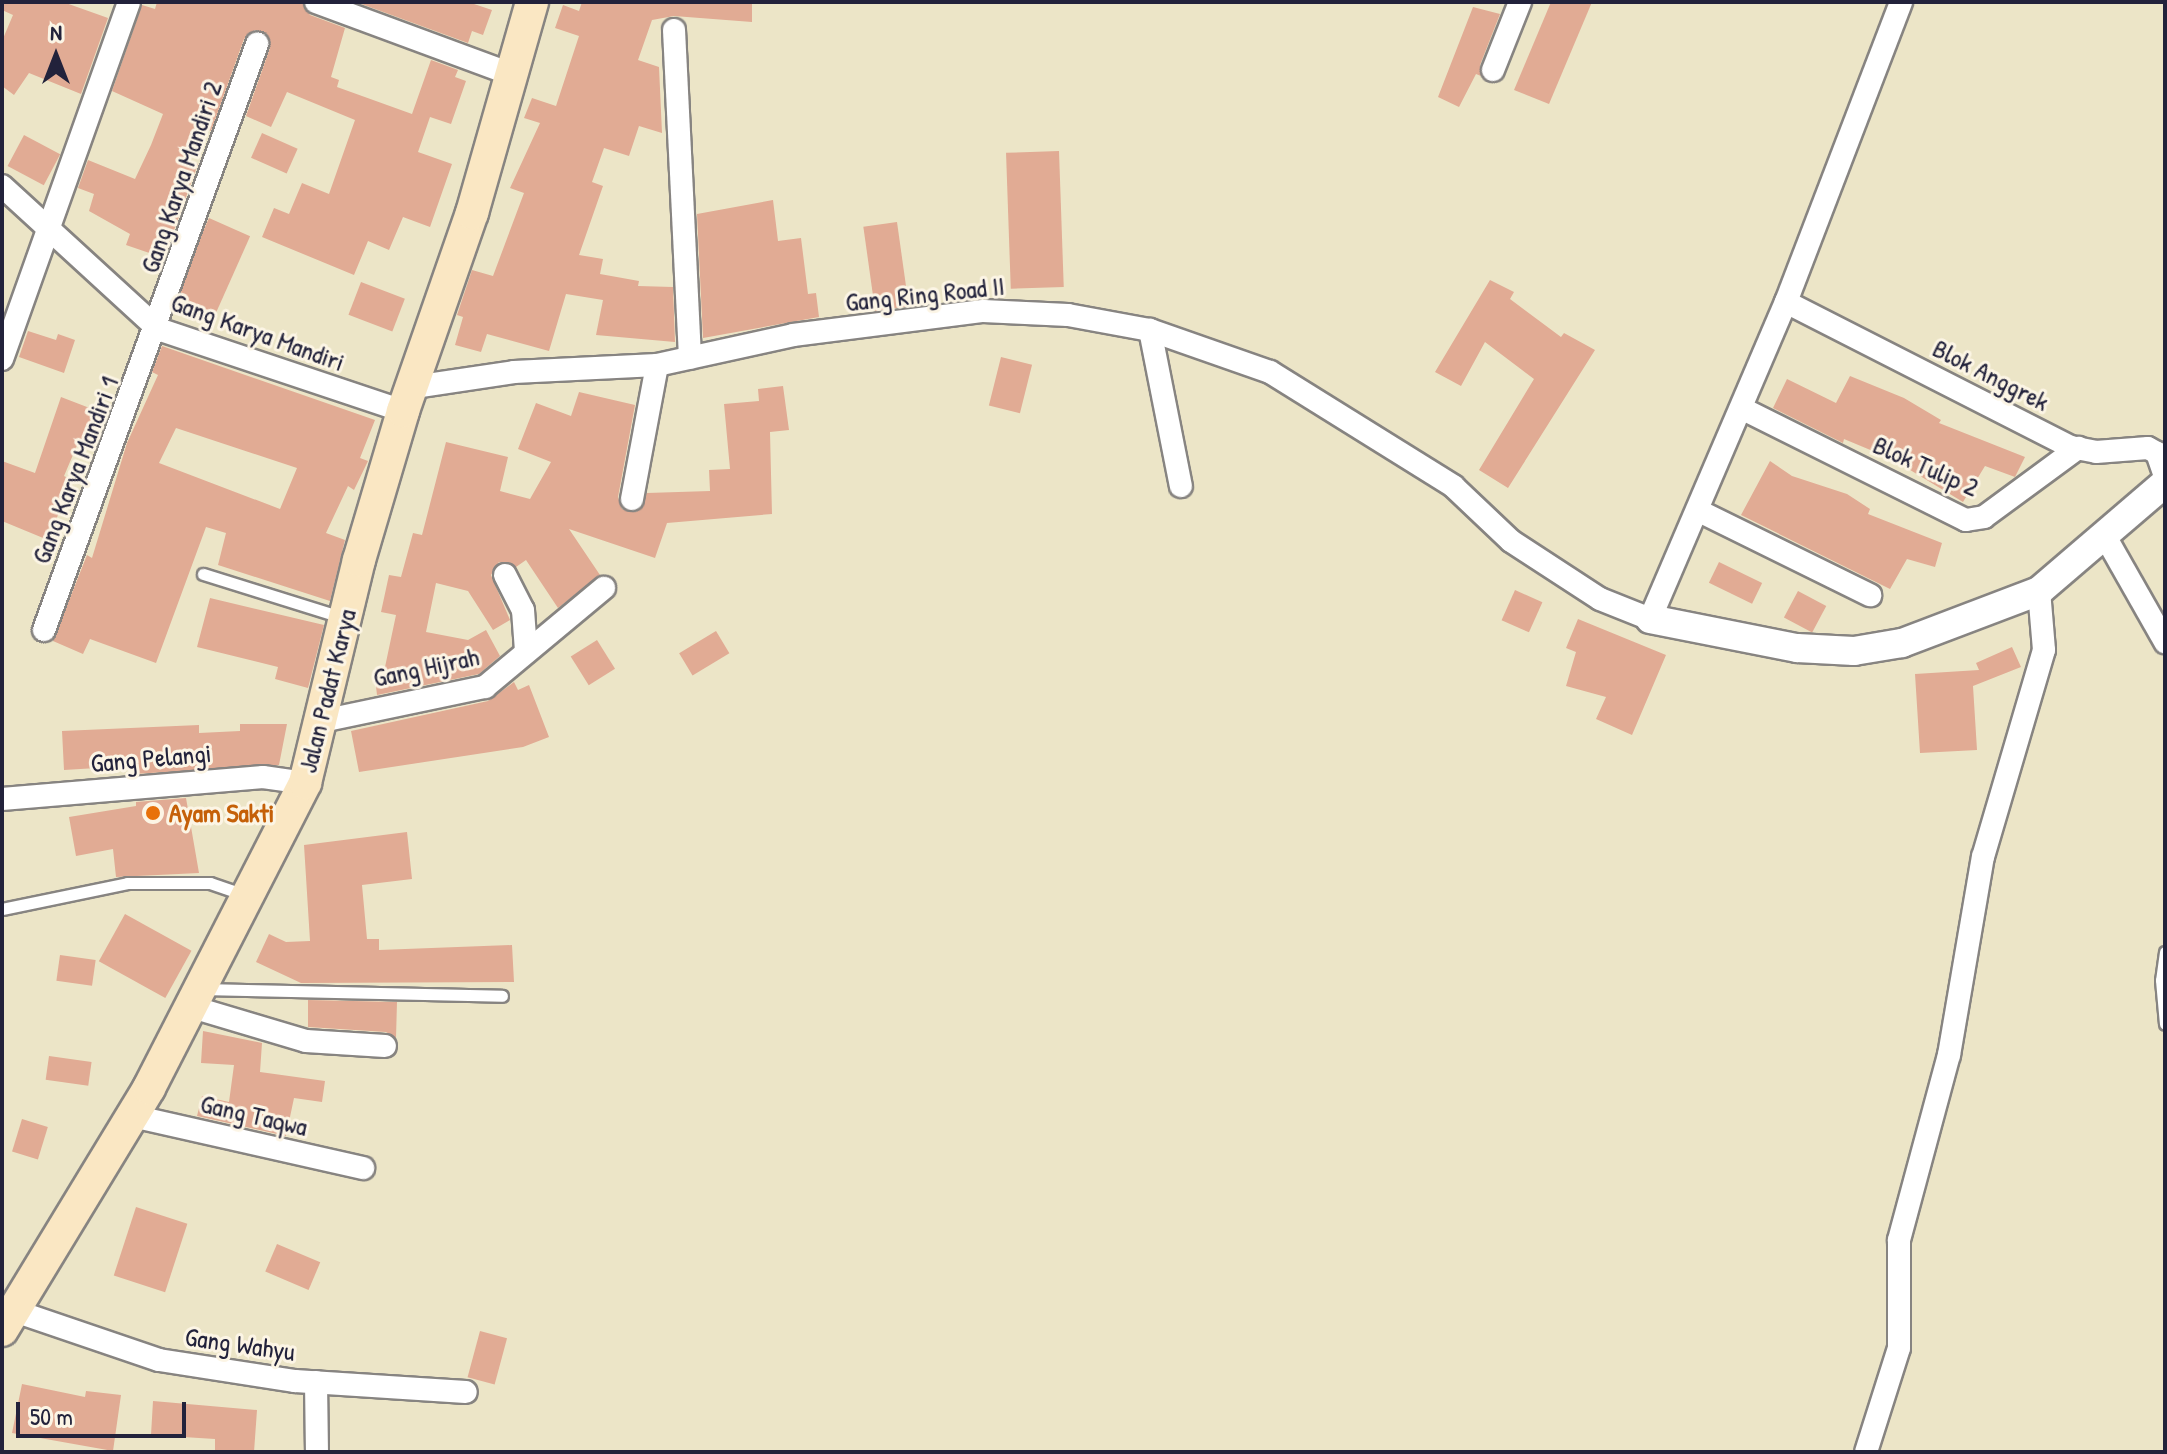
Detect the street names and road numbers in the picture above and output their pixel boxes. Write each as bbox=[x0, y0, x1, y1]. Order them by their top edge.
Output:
street label: Gang Karya Mandiri 2 bbox=[134, 77, 228, 277]
street label: Gang Ring Road II bbox=[844, 270, 1006, 318]
street label: Gang Karya Mandiri bbox=[167, 286, 349, 378]
street label: Blok Anggrek bbox=[1928, 332, 2054, 418]
street label: Gang Karya Mandiri 1 bbox=[25, 372, 125, 568]
street label: Blok Tulip 2 bbox=[1869, 429, 1983, 503]
street label: Jalan Padat Karya bbox=[292, 606, 362, 776]
street label: Gang Hijrah bbox=[370, 641, 482, 693]
street label: Gang Pelangi bbox=[89, 737, 213, 779]
street label: Gang Taqwa bbox=[198, 1088, 310, 1142]
street label: Gang Wahyu bbox=[183, 1321, 297, 1367]

